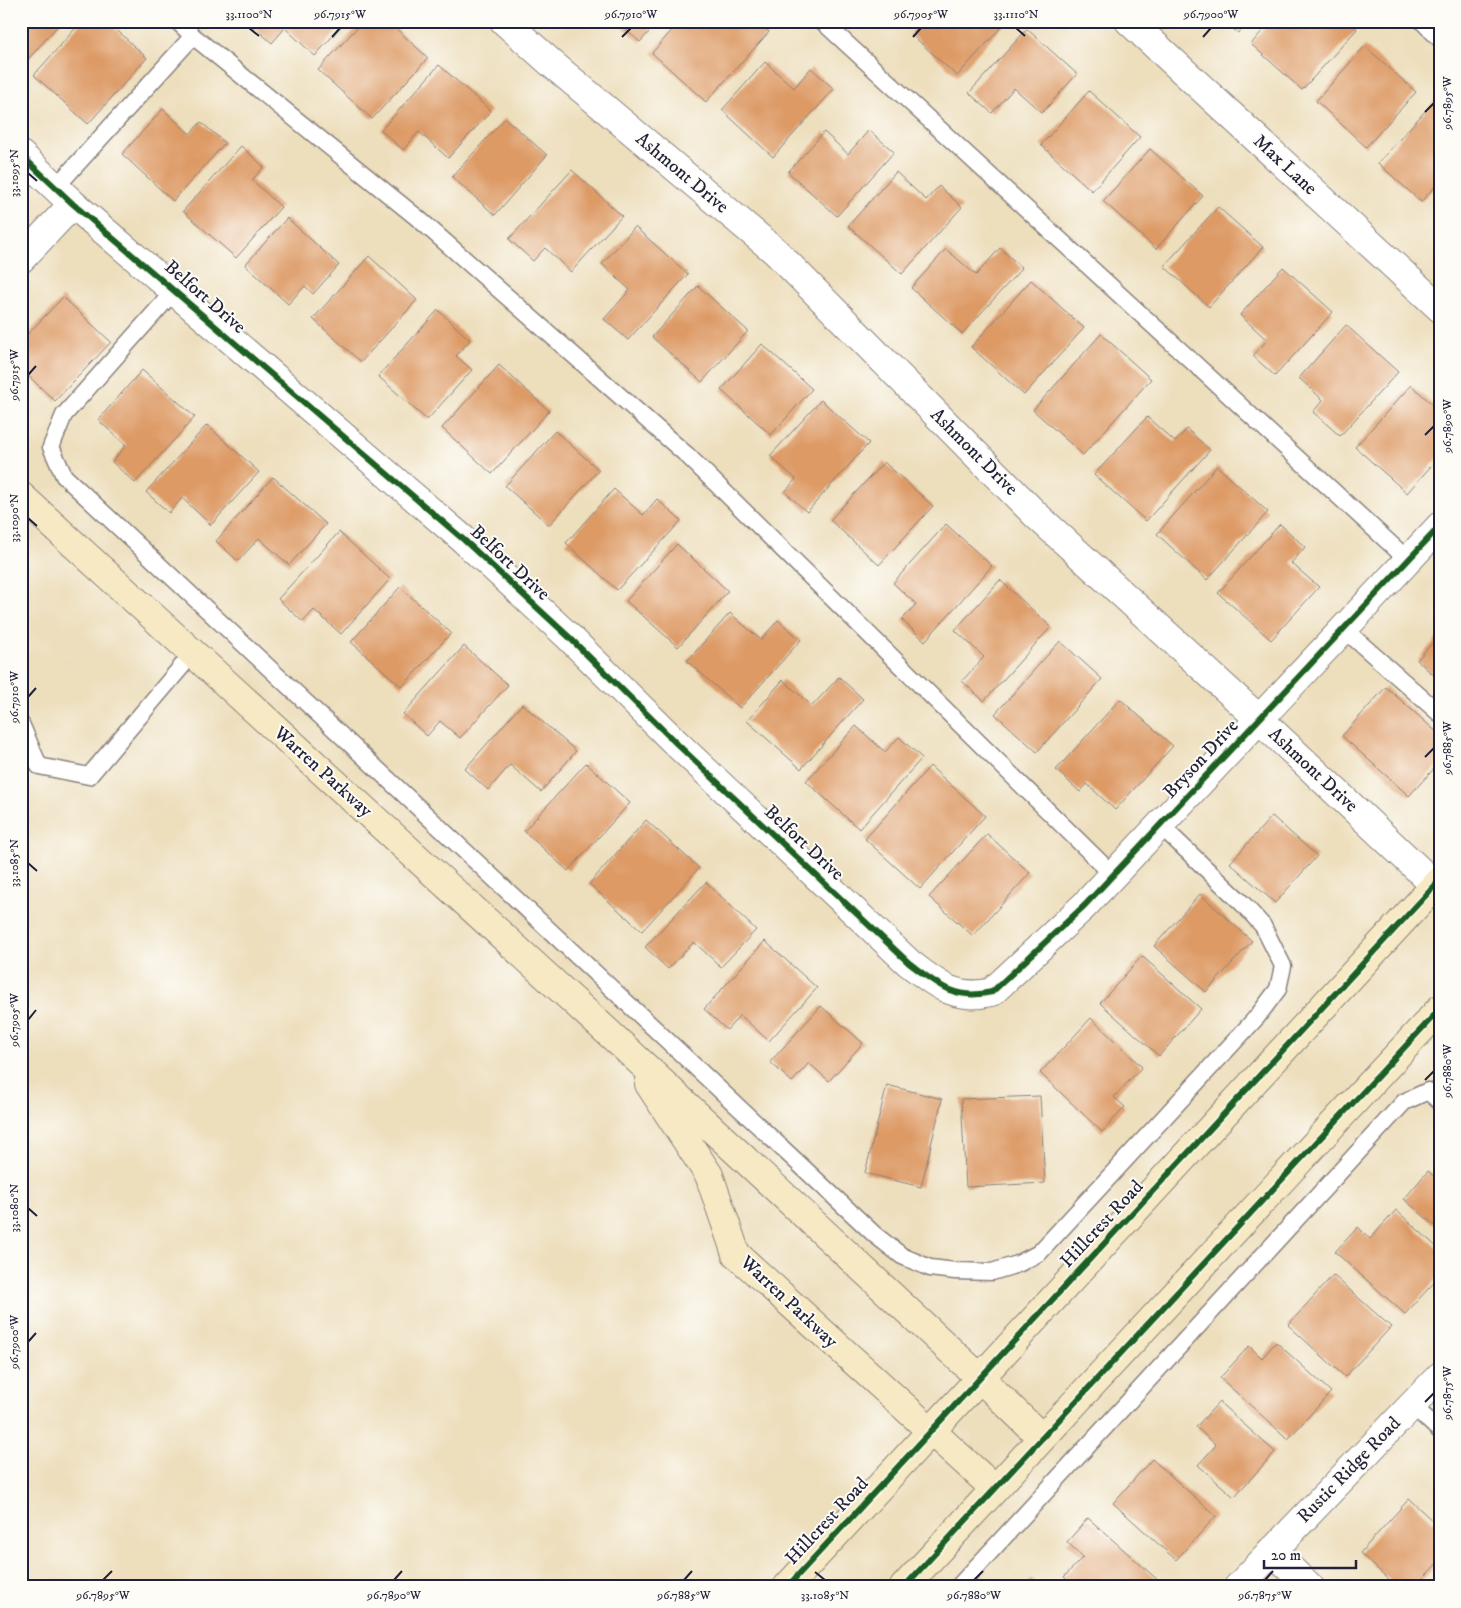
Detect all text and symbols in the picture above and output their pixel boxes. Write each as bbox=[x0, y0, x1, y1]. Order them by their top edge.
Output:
text: 33.1100°N bbox=[225, 7, 273, 22]
text: 96.7915°W bbox=[313, 7, 367, 22]
text: 96.7910°W bbox=[604, 7, 658, 22]
text: 96.7905°W bbox=[893, 7, 949, 22]
text: 33.1110°N bbox=[993, 7, 1039, 22]
text: 96.7900°W bbox=[1183, 7, 1239, 22]
text: 96.7895°W bbox=[1440, 75, 1455, 131]
street label: Ashmont Drive bbox=[631, 128, 733, 219]
street label: Max Lane bbox=[1249, 130, 1322, 200]
text: 33.1095°N bbox=[7, 149, 22, 197]
street label: Belfort Drive bbox=[160, 255, 250, 339]
text: 96.7915°W bbox=[7, 348, 22, 402]
text: 96.7890°W bbox=[1440, 398, 1455, 454]
street label: Ashmont Drive bbox=[926, 404, 1023, 501]
text: 33.1090°N bbox=[7, 493, 22, 542]
street label: Belfort Drive bbox=[465, 520, 555, 606]
text: 96.7910°W bbox=[7, 670, 22, 724]
street label: Bryson Drive bbox=[1159, 715, 1244, 803]
text: 96.7885°W bbox=[1440, 720, 1455, 776]
street label: Warren Parkway bbox=[268, 721, 378, 823]
street label: Ashmont Drive bbox=[1263, 723, 1363, 817]
street label: Belfort Drive bbox=[759, 800, 849, 886]
text: 33.1085°N bbox=[7, 839, 22, 887]
text: 96.7905°W bbox=[7, 992, 22, 1048]
text: 96.7880°W bbox=[1440, 1043, 1455, 1099]
street label: Hillcrest Road bbox=[1056, 1175, 1149, 1272]
text: 33.1080°N bbox=[7, 1183, 22, 1232]
street label: Warren Parkway bbox=[735, 1250, 843, 1354]
text: 96.7900°W bbox=[7, 1314, 22, 1370]
text: 96.7875°W bbox=[1440, 1365, 1455, 1421]
street label: Rustic Ridge Road bbox=[1292, 1412, 1406, 1528]
street label: Hillcrest Road bbox=[781, 1472, 874, 1569]
scale bar bbox=[1264, 1538, 1356, 1570]
text: 20 m bbox=[1271, 1546, 1301, 1565]
text: 96.7895°W bbox=[75, 1588, 131, 1603]
text: 96.7890°W bbox=[366, 1588, 422, 1603]
text: 96.7885°W bbox=[656, 1588, 712, 1603]
text: 33.1085°N bbox=[801, 1588, 849, 1603]
text: 96.7880°W bbox=[946, 1588, 1002, 1603]
text: 96.7875°W bbox=[1237, 1588, 1293, 1603]

